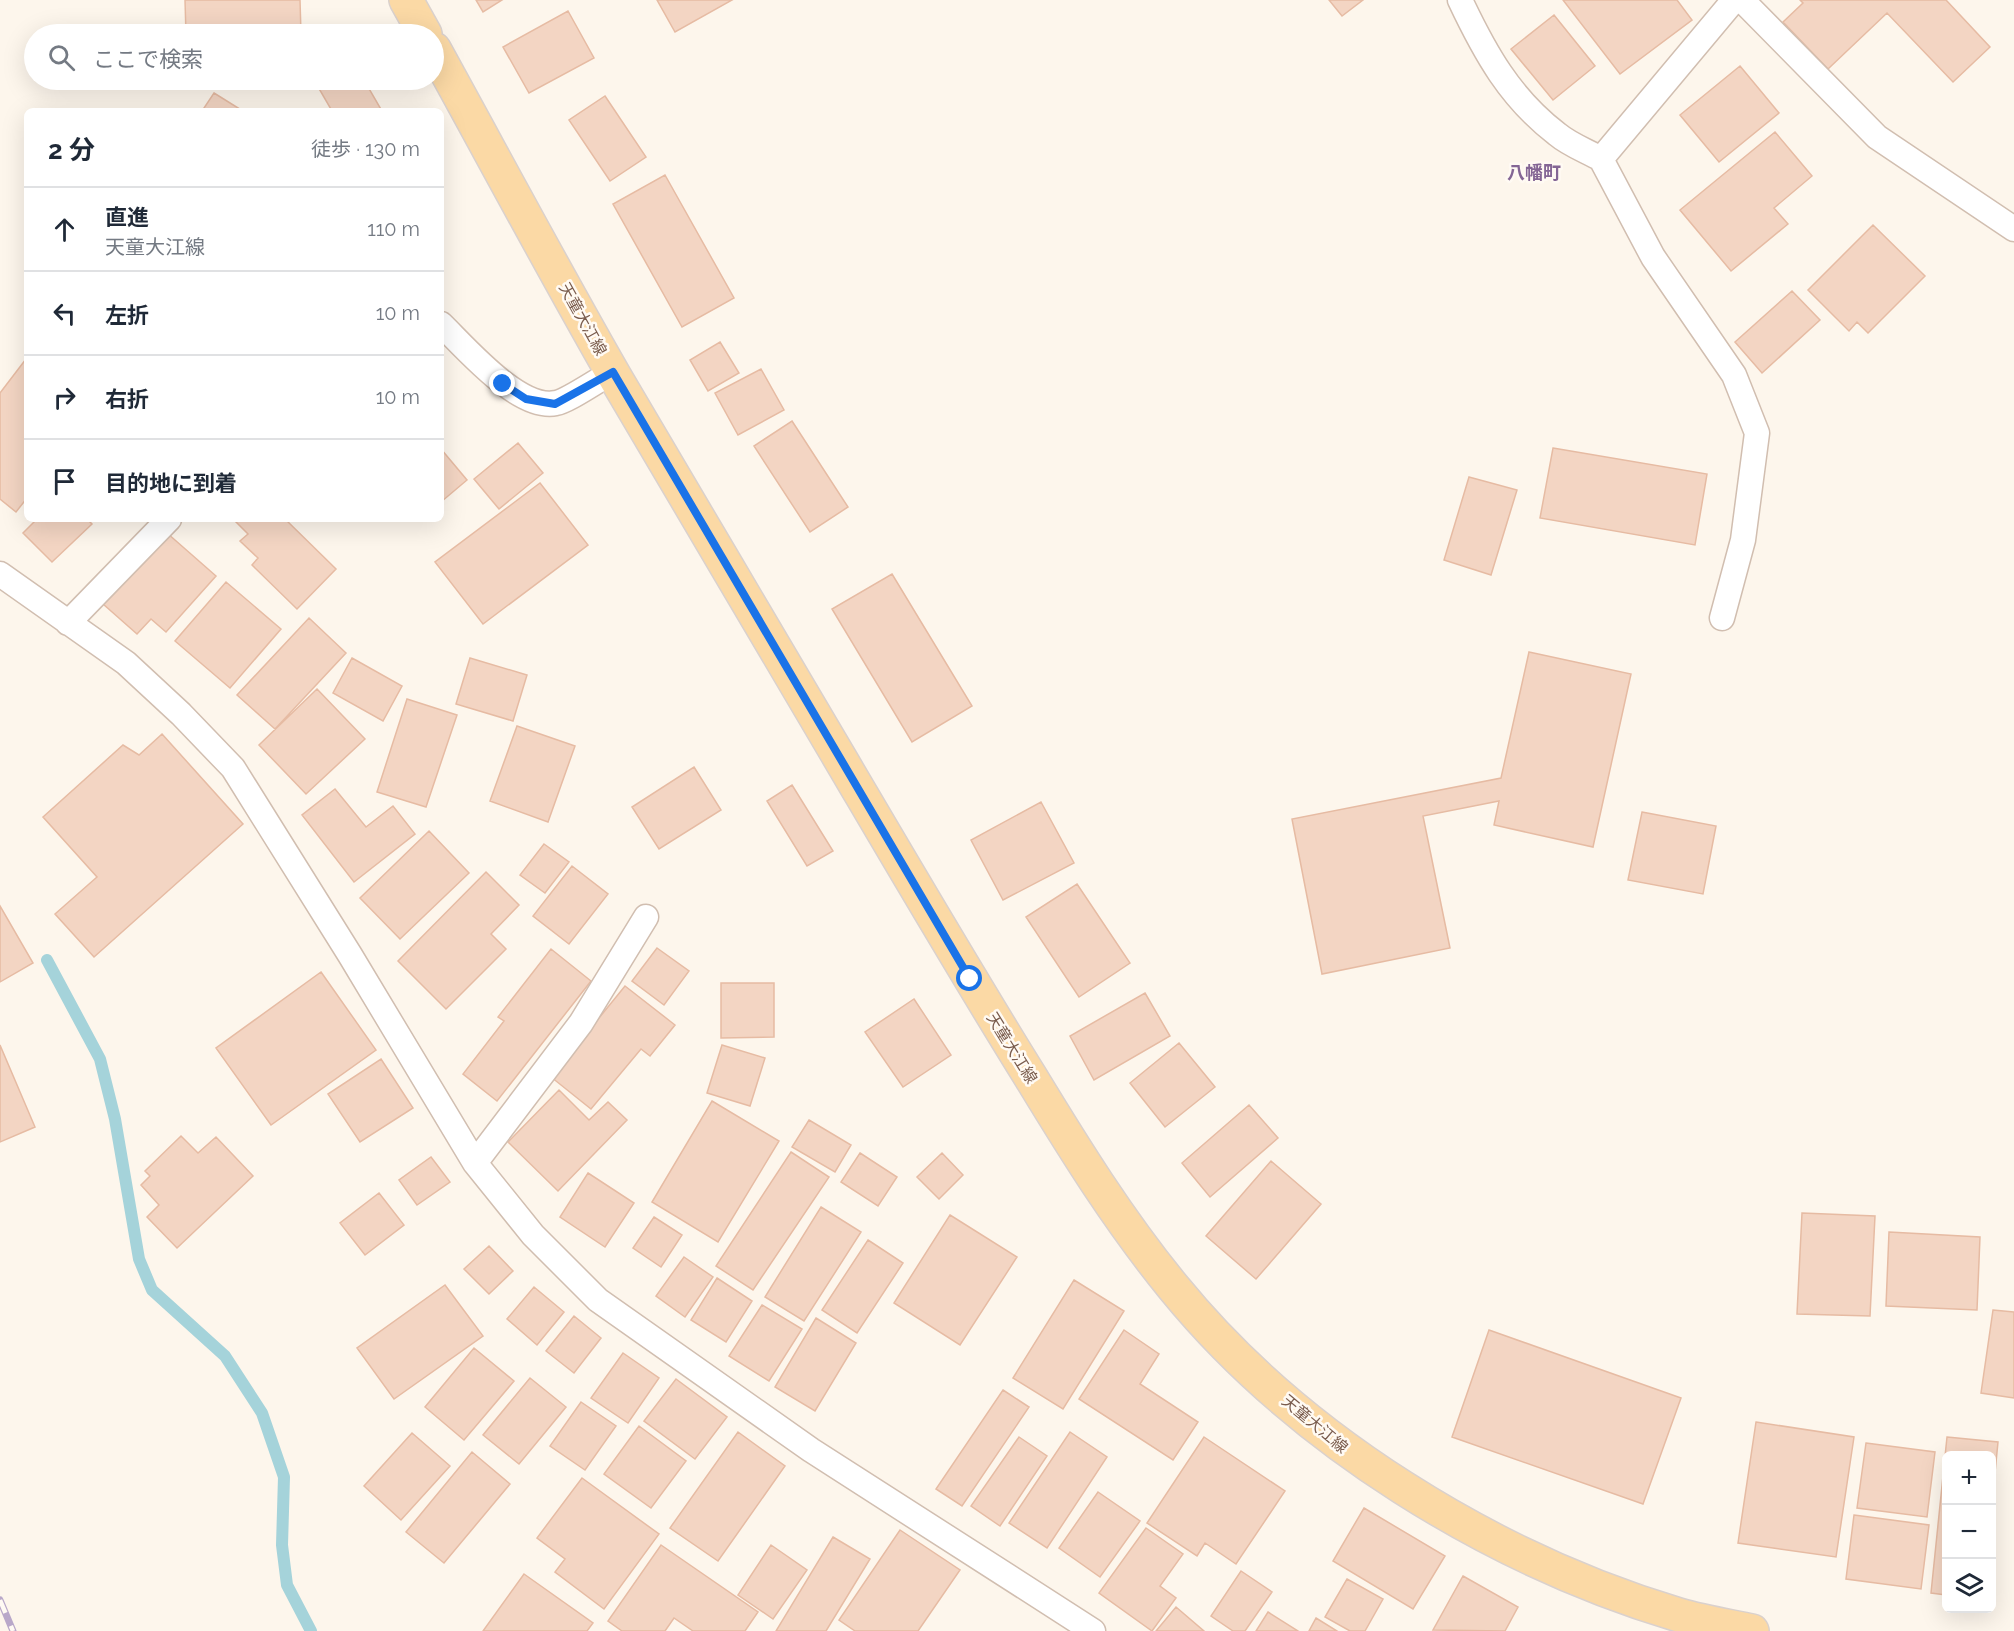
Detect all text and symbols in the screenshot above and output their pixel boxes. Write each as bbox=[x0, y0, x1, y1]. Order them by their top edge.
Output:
search box bbox=[24, 24, 444, 90]
icon: search bbox=[45, 41, 78, 74]
text: ここで検索 bbox=[93, 46, 203, 72]
text: 2 分 bbox=[48, 135, 95, 165]
text: 徒歩 · 130 m bbox=[311, 137, 420, 161]
district label: 八幡町 bbox=[1507, 162, 1561, 183]
text: 直進 bbox=[105, 204, 149, 230]
icon: ahead bbox=[48, 213, 81, 246]
text: 110 m bbox=[367, 217, 420, 241]
text: 天童大江線 bbox=[105, 235, 205, 259]
street label: 天童大江線 bbox=[555, 279, 611, 359]
icon: left bbox=[48, 297, 81, 330]
text: 10 m bbox=[376, 301, 420, 325]
text: 左折 bbox=[105, 302, 149, 328]
route end bbox=[489, 370, 515, 396]
icon: right bbox=[48, 381, 81, 414]
text: 10 m bbox=[376, 385, 420, 409]
text: 右折 bbox=[105, 386, 149, 412]
icon: arrive bbox=[48, 465, 81, 498]
text: 目的地に到着 bbox=[105, 470, 237, 496]
route start bbox=[956, 965, 982, 991]
street label: 天童大江線 bbox=[983, 1009, 1041, 1087]
street label: 天童大江線 bbox=[1278, 1391, 1352, 1457]
map controls bbox=[1942, 1451, 1996, 1613]
button: + bbox=[1942, 1451, 1996, 1505]
button: − bbox=[1942, 1505, 1996, 1559]
button: layers bbox=[1942, 1559, 1996, 1613]

